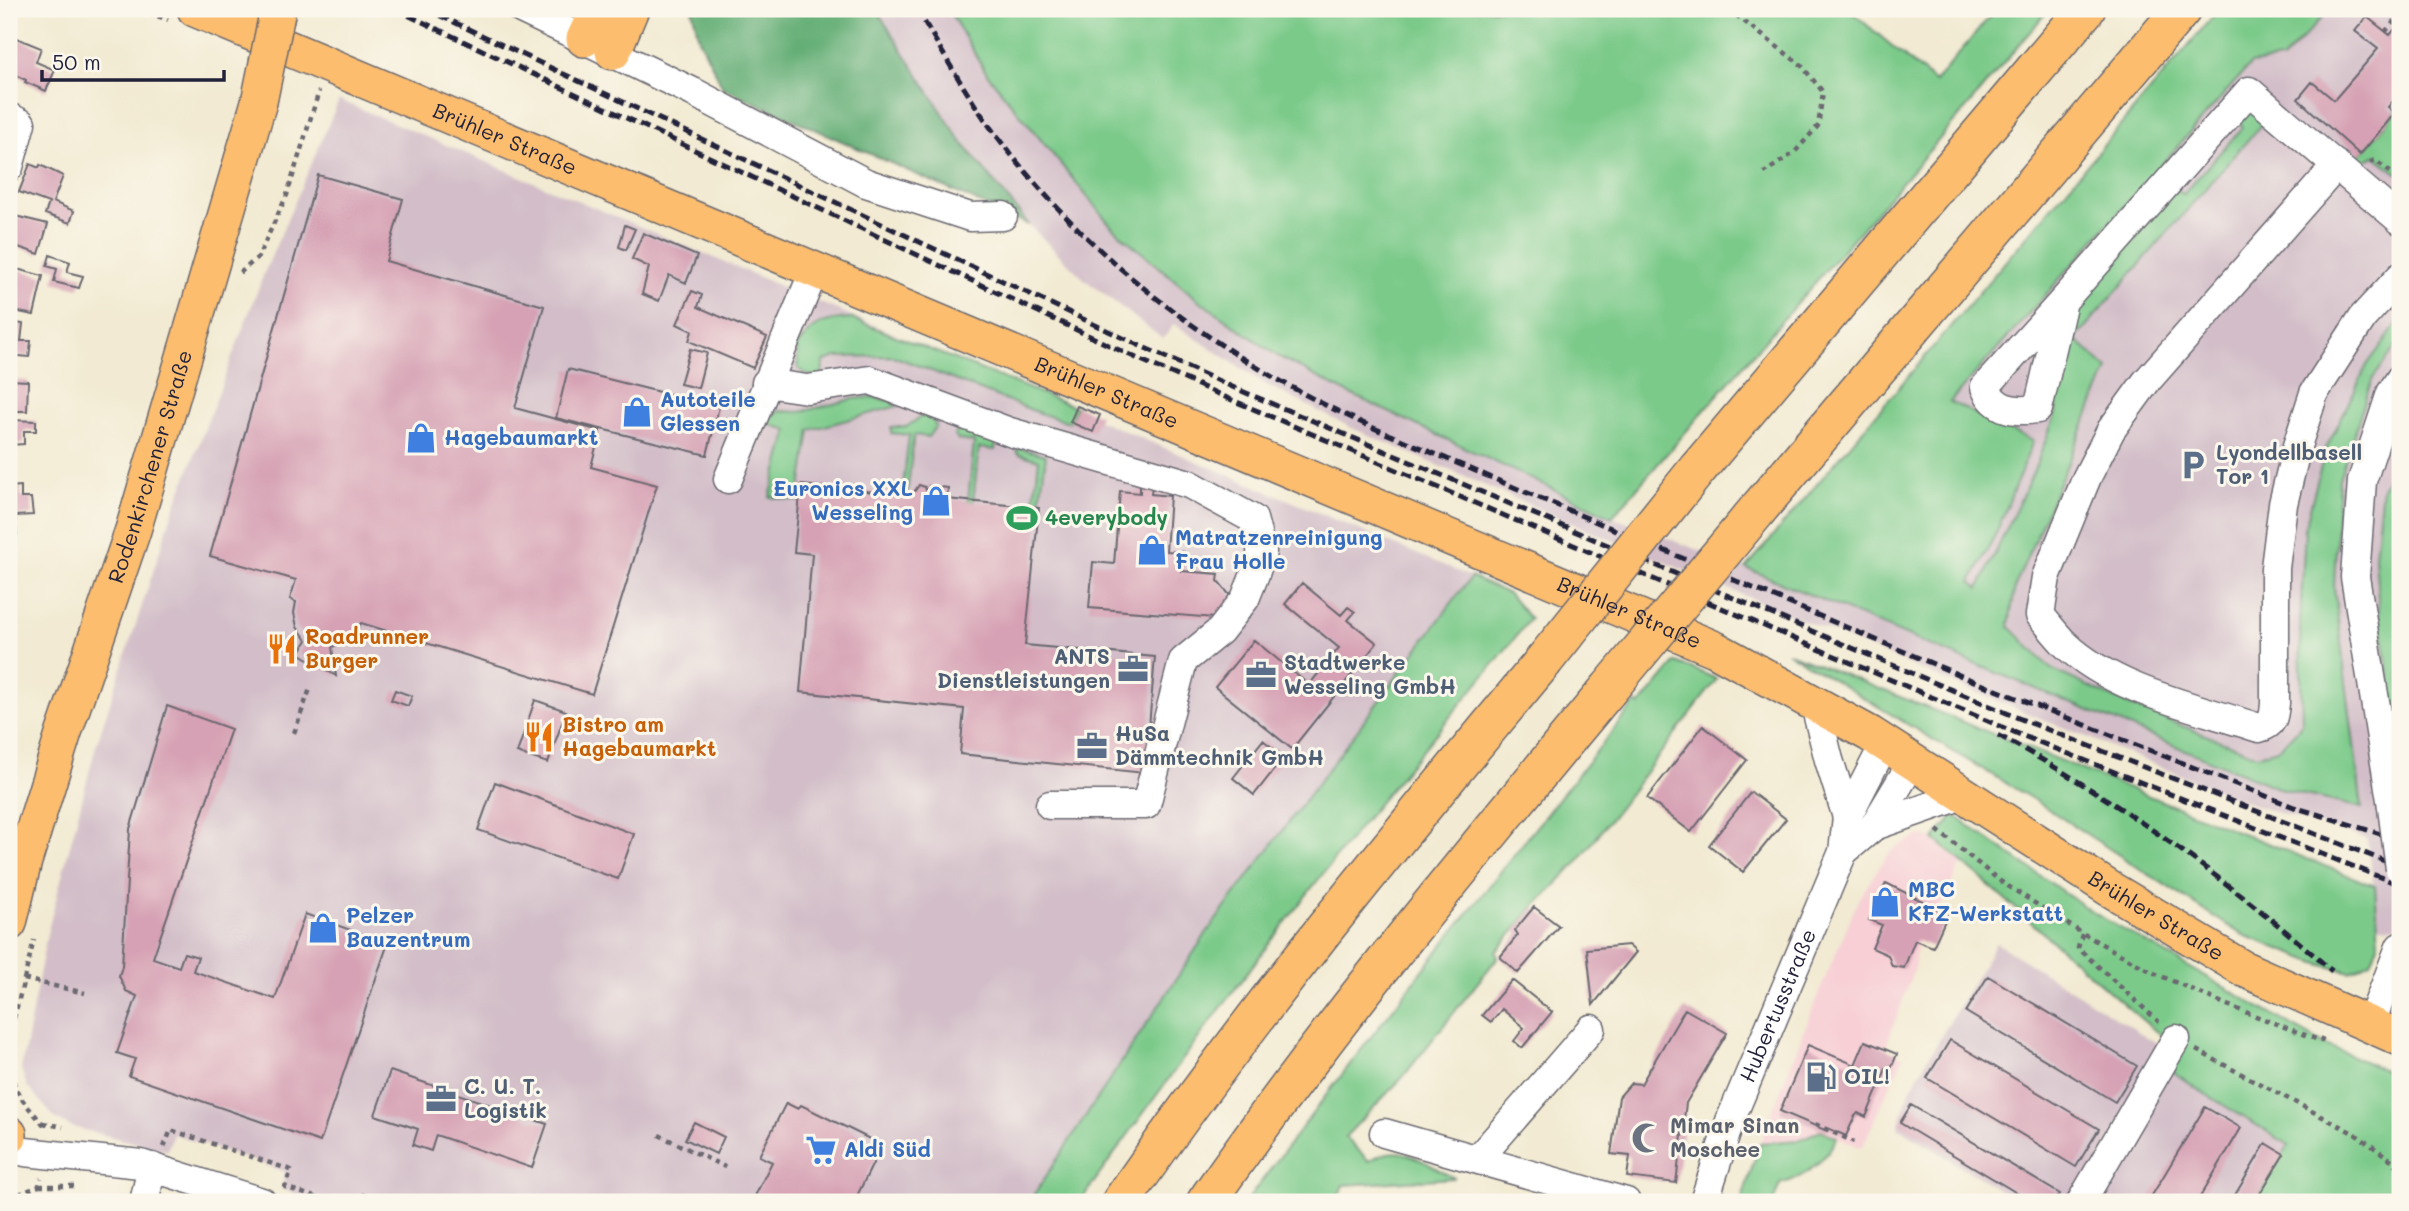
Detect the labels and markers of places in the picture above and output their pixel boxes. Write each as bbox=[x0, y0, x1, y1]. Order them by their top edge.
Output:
place label: Autoteile Glessen bbox=[660, 385, 756, 436]
shop icon: Autoteile Glessen bbox=[620, 395, 654, 429]
shop icon: Hagebaumarkt bbox=[404, 421, 438, 455]
place label: Hagebaumarkt bbox=[444, 423, 598, 450]
place label: Lyondellbasell Tor 1 bbox=[2216, 438, 2362, 489]
parking icon: Lyondellbasell Tor 1 bbox=[2176, 448, 2210, 482]
place label: Euronics XXL Wesseling bbox=[773, 474, 913, 525]
shop icon: Euronics XXL Wesseling bbox=[919, 484, 953, 518]
sports icon: 4everybody bbox=[1005, 501, 1039, 535]
place label: 4everybody bbox=[1045, 503, 1168, 531]
place label: Matratzenreinigung Frau Holle bbox=[1175, 523, 1383, 574]
shop icon: Matratzenreinigung Frau Holle bbox=[1135, 533, 1169, 567]
place label: Roadrunner Burger bbox=[305, 622, 429, 673]
restaurant icon: Roadrunner Burger bbox=[265, 632, 299, 666]
place label: ANTS Dienstleistungen bbox=[937, 642, 1110, 693]
place label: Stadtwerke Wesseling GmbH bbox=[1284, 648, 1456, 699]
office icon: ANTS Dienstleistungen bbox=[1116, 652, 1150, 686]
office icon: Stadtwerke Wesseling GmbH bbox=[1244, 658, 1278, 692]
place label: Bistro am Hagebaumarkt bbox=[562, 710, 716, 761]
place label: HuSa Dämmtechnik GmbH bbox=[1115, 719, 1324, 770]
restaurant icon: Bistro am Hagebaumarkt bbox=[522, 720, 556, 754]
office icon: HuSa Dämmtechnik GmbH bbox=[1075, 729, 1109, 763]
place label: MBC KFZ-Werkstatt bbox=[1908, 875, 2063, 926]
shop icon: MBC KFZ-Werkstatt bbox=[1868, 885, 1902, 919]
place label: Pelzer Bauzentrum bbox=[346, 901, 471, 952]
shop icon: Pelzer Bauzentrum bbox=[306, 911, 340, 945]
fuel station icon: OIL! bbox=[1804, 1060, 1838, 1094]
place label: OIL! bbox=[1844, 1062, 1890, 1089]
place label: C. U. T. Logistik bbox=[464, 1072, 547, 1123]
office icon: C. U. T. Logistik bbox=[424, 1082, 458, 1116]
place label: Mimar Sinan Moschee bbox=[1670, 1111, 1799, 1162]
mosque icon: Mimar Sinan Moschee bbox=[1630, 1121, 1664, 1155]
supermarket icon: Aldi Süd bbox=[804, 1133, 838, 1167]
place label: Aldi Süd bbox=[844, 1135, 931, 1162]

